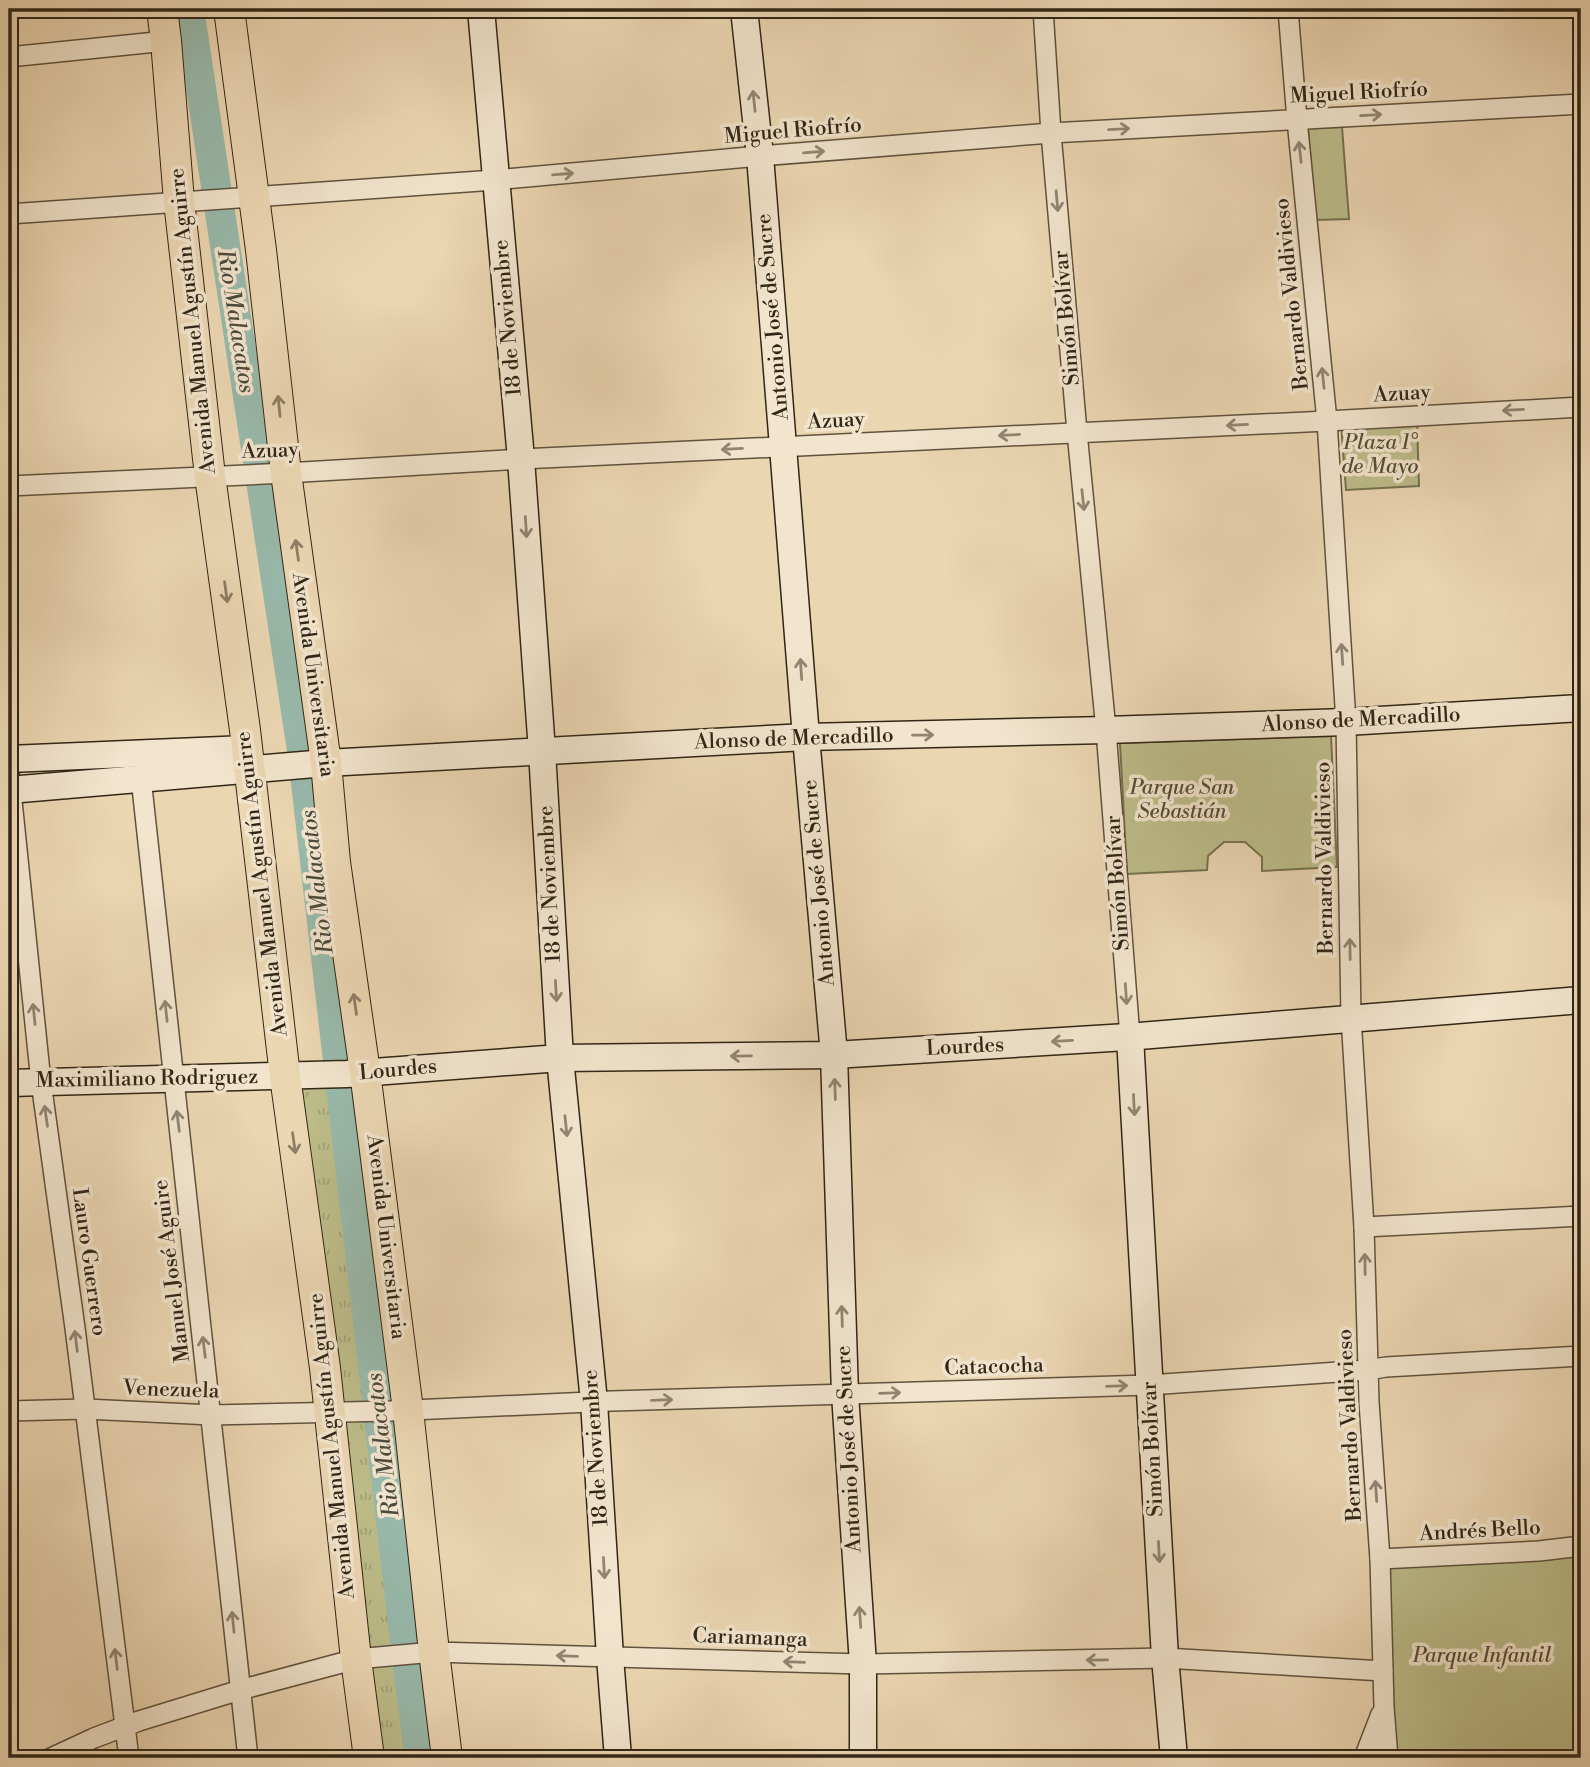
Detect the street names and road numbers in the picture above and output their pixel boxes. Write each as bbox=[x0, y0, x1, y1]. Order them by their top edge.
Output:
street label: Miguel Riofrío bbox=[1289, 76, 1429, 110]
street label: Miguel Riofrío bbox=[723, 112, 863, 150]
street label: Avenida Manuel Agustín Aguirre bbox=[164, 167, 222, 476]
street label: Bernardo Valdivieso bbox=[1269, 197, 1315, 392]
street label: Antonio José de Sucre bbox=[751, 213, 795, 422]
street label: 18 de Noviembre bbox=[488, 239, 528, 397]
street label: Simón Bolívar bbox=[1048, 249, 1086, 387]
street label: Azuay bbox=[1372, 379, 1432, 409]
street label: Azuay bbox=[806, 406, 866, 436]
street label: Azuay bbox=[240, 437, 300, 465]
street label: Avenida Universitaria bbox=[286, 570, 340, 779]
street label: Alonso de Mercadillo bbox=[1260, 702, 1461, 738]
street label: Alonso de Mercadillo bbox=[693, 723, 894, 756]
street label: Avenida Manuel Agustín Aguirre bbox=[230, 730, 294, 1039]
street label: Bernardo Valdivieso bbox=[1310, 761, 1340, 956]
street label: Antonio José de Sucre bbox=[797, 779, 841, 988]
street label: 18 de Noviembre bbox=[533, 805, 567, 963]
street label: Simón Bolívar bbox=[1100, 814, 1136, 952]
street label: Lourdes bbox=[925, 1032, 1005, 1062]
street label: Lourdes bbox=[358, 1054, 438, 1086]
street label: Maximiliano Rodriguez bbox=[36, 1064, 258, 1094]
street label: Avenida Universitaria bbox=[360, 1132, 411, 1341]
street label: Manuel José Aguire bbox=[148, 1178, 196, 1364]
street label: Lauro Guerrero bbox=[66, 1186, 112, 1338]
street label: Avenida Manuel Agustín Aguirre bbox=[303, 1292, 361, 1601]
street label: Bernardo Valdivieso bbox=[1332, 1328, 1368, 1523]
street label: Antonio José de Sucre bbox=[831, 1345, 867, 1554]
street label: Catacocha bbox=[944, 1352, 1045, 1382]
street label: 18 de Noviembre bbox=[578, 1369, 614, 1527]
street label: Venezuela bbox=[121, 1375, 220, 1405]
street label: Simón Bolívar bbox=[1136, 1381, 1170, 1517]
street label: Andrés Bello bbox=[1418, 1515, 1541, 1547]
street label: Cariamanga bbox=[692, 1623, 808, 1653]

